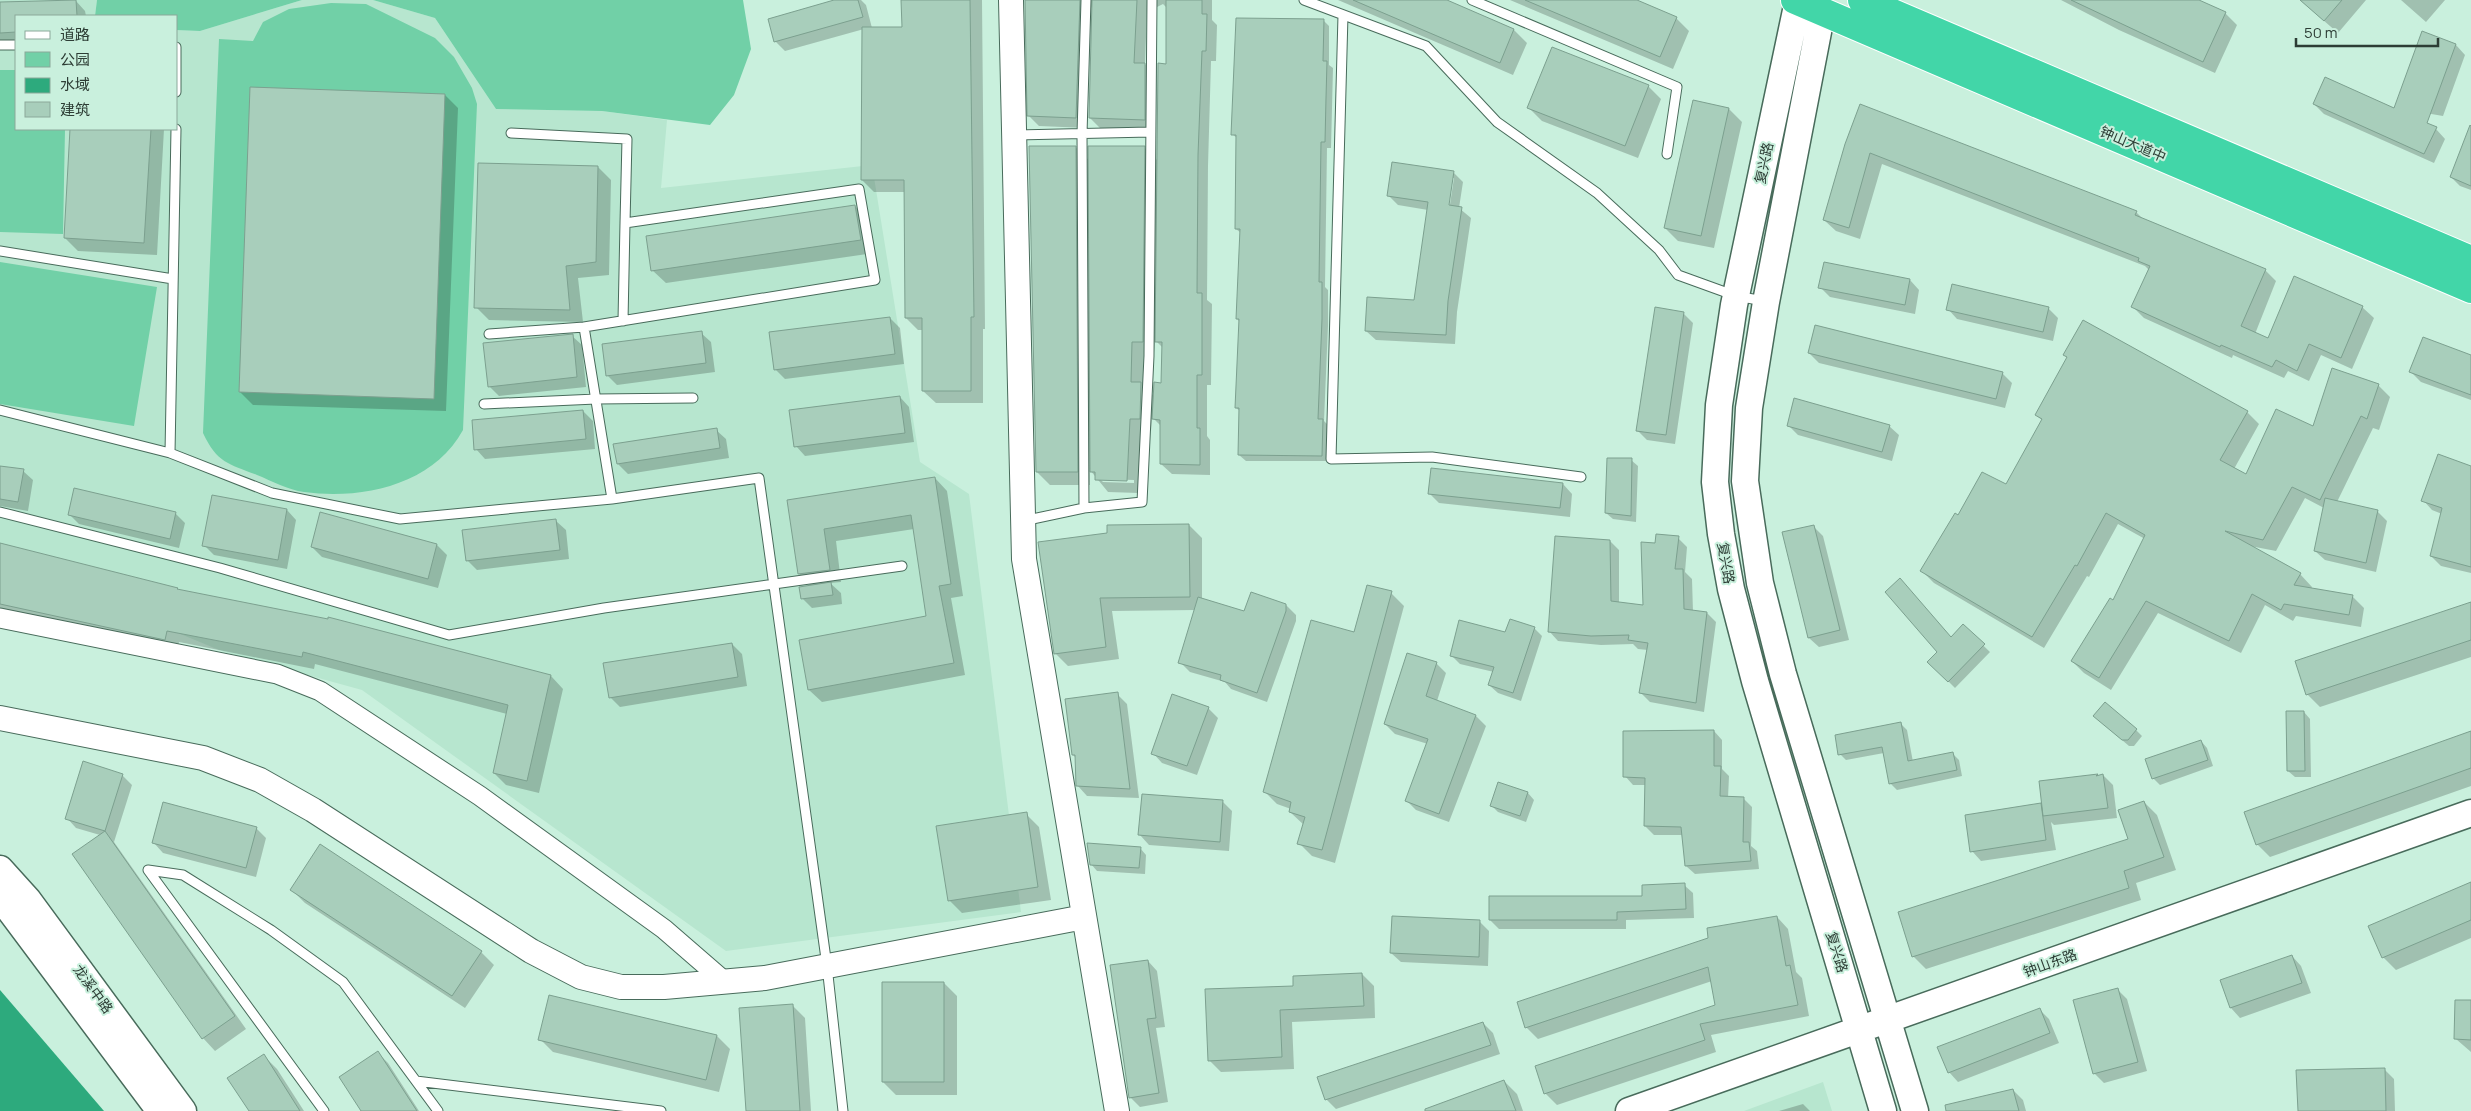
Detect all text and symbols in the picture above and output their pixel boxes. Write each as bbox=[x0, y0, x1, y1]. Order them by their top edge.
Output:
legend bbox=[15, 15, 178, 130]
scale bar bbox=[2296, 15, 2438, 47]
text: 50 m bbox=[2304, 22, 2338, 43]
text: 道路 bbox=[60, 24, 90, 45]
text: 公园 bbox=[60, 49, 90, 70]
text: 水域 bbox=[60, 74, 90, 95]
text: 建筑 bbox=[60, 99, 90, 120]
street label: 钟山大道中 bbox=[2097, 121, 2169, 166]
street label: 复兴路 bbox=[1750, 140, 1777, 185]
street label: 复兴路 bbox=[1713, 541, 1739, 585]
street label: 复兴路 bbox=[1822, 929, 1853, 975]
street label: 钟山东路 bbox=[2020, 944, 2079, 981]
street label: 龙溪中路 bbox=[69, 960, 118, 1017]

